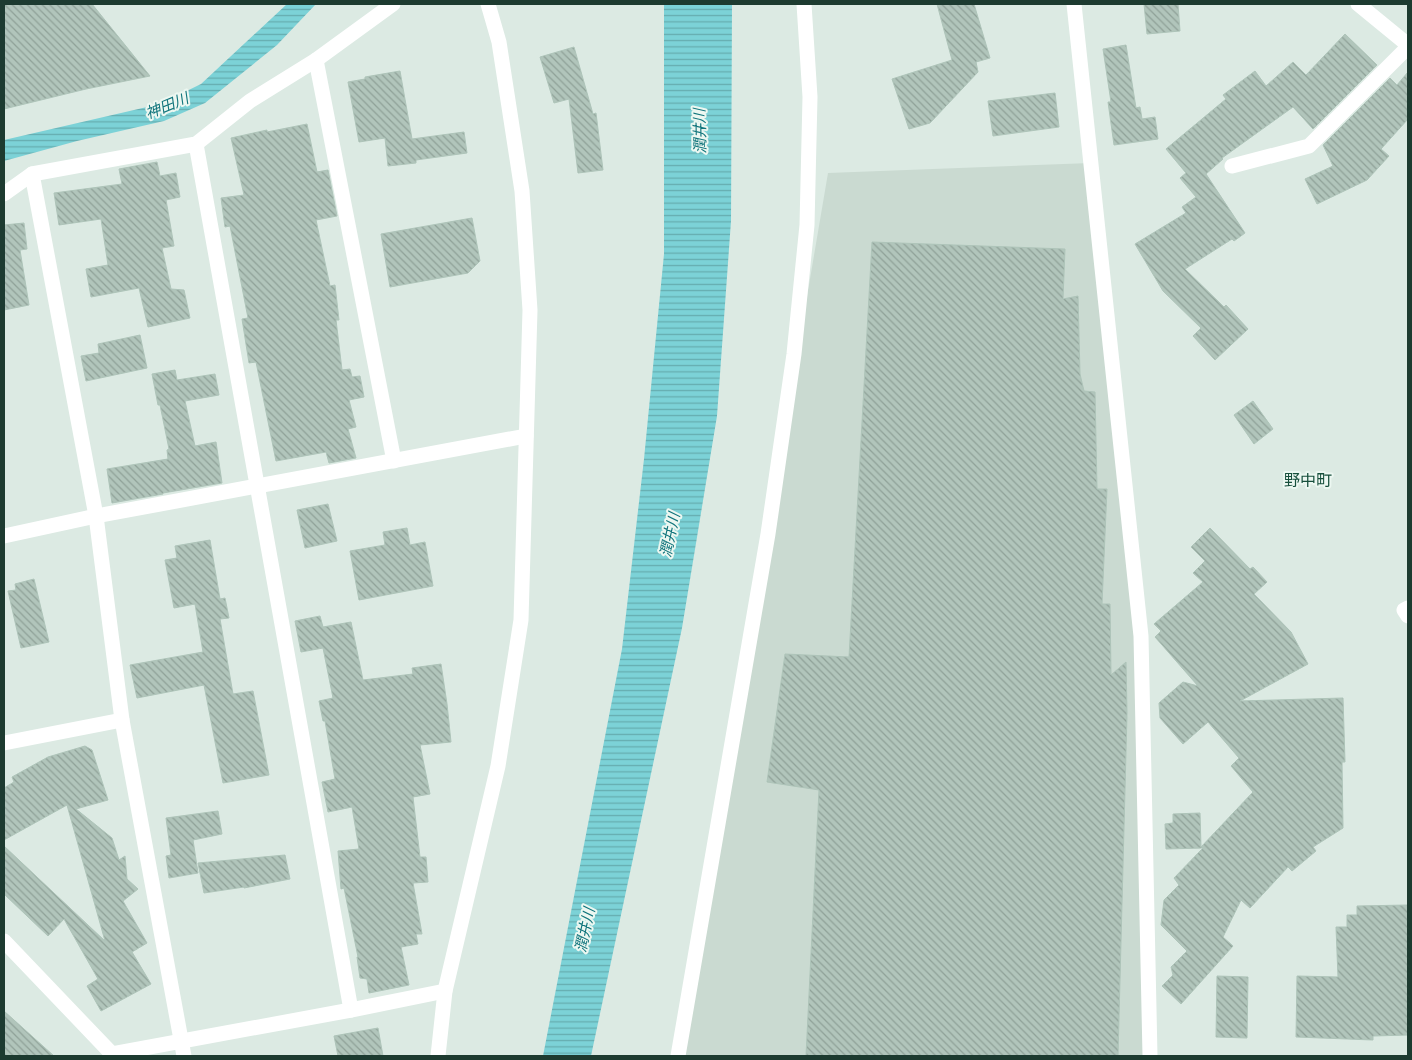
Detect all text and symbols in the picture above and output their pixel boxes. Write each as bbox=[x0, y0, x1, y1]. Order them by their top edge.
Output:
water label: 神田川 bbox=[142, 88, 194, 125]
water label: 潤井川 bbox=[690, 106, 711, 154]
district label: 野中町 bbox=[1284, 470, 1332, 492]
water label: 潤井川 bbox=[656, 509, 686, 559]
water label: 潤井川 bbox=[571, 904, 601, 954]

